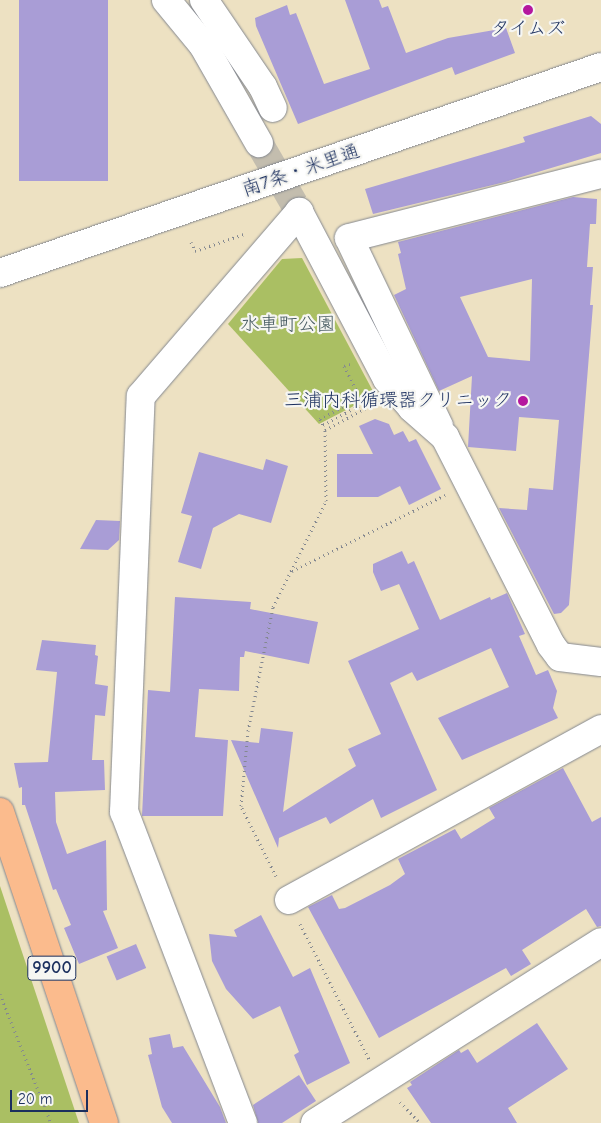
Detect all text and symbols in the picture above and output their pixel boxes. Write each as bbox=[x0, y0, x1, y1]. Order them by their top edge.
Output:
marker: タイムズ bbox=[522, 4, 534, 16]
place label: タイムズ bbox=[490, 18, 566, 40]
street label: 南7条・米里通 bbox=[239, 140, 363, 202]
park label: 水車町公園 bbox=[241, 314, 335, 336]
place label: 三浦内科循環器クリニック bbox=[284, 390, 512, 412]
marker: 三浦内科循環器クリニック bbox=[516, 394, 530, 408]
road number: 9900 bbox=[27, 952, 77, 984]
scale bar bbox=[12, 1080, 90, 1112]
text: 20 m bbox=[18, 1090, 52, 1108]

